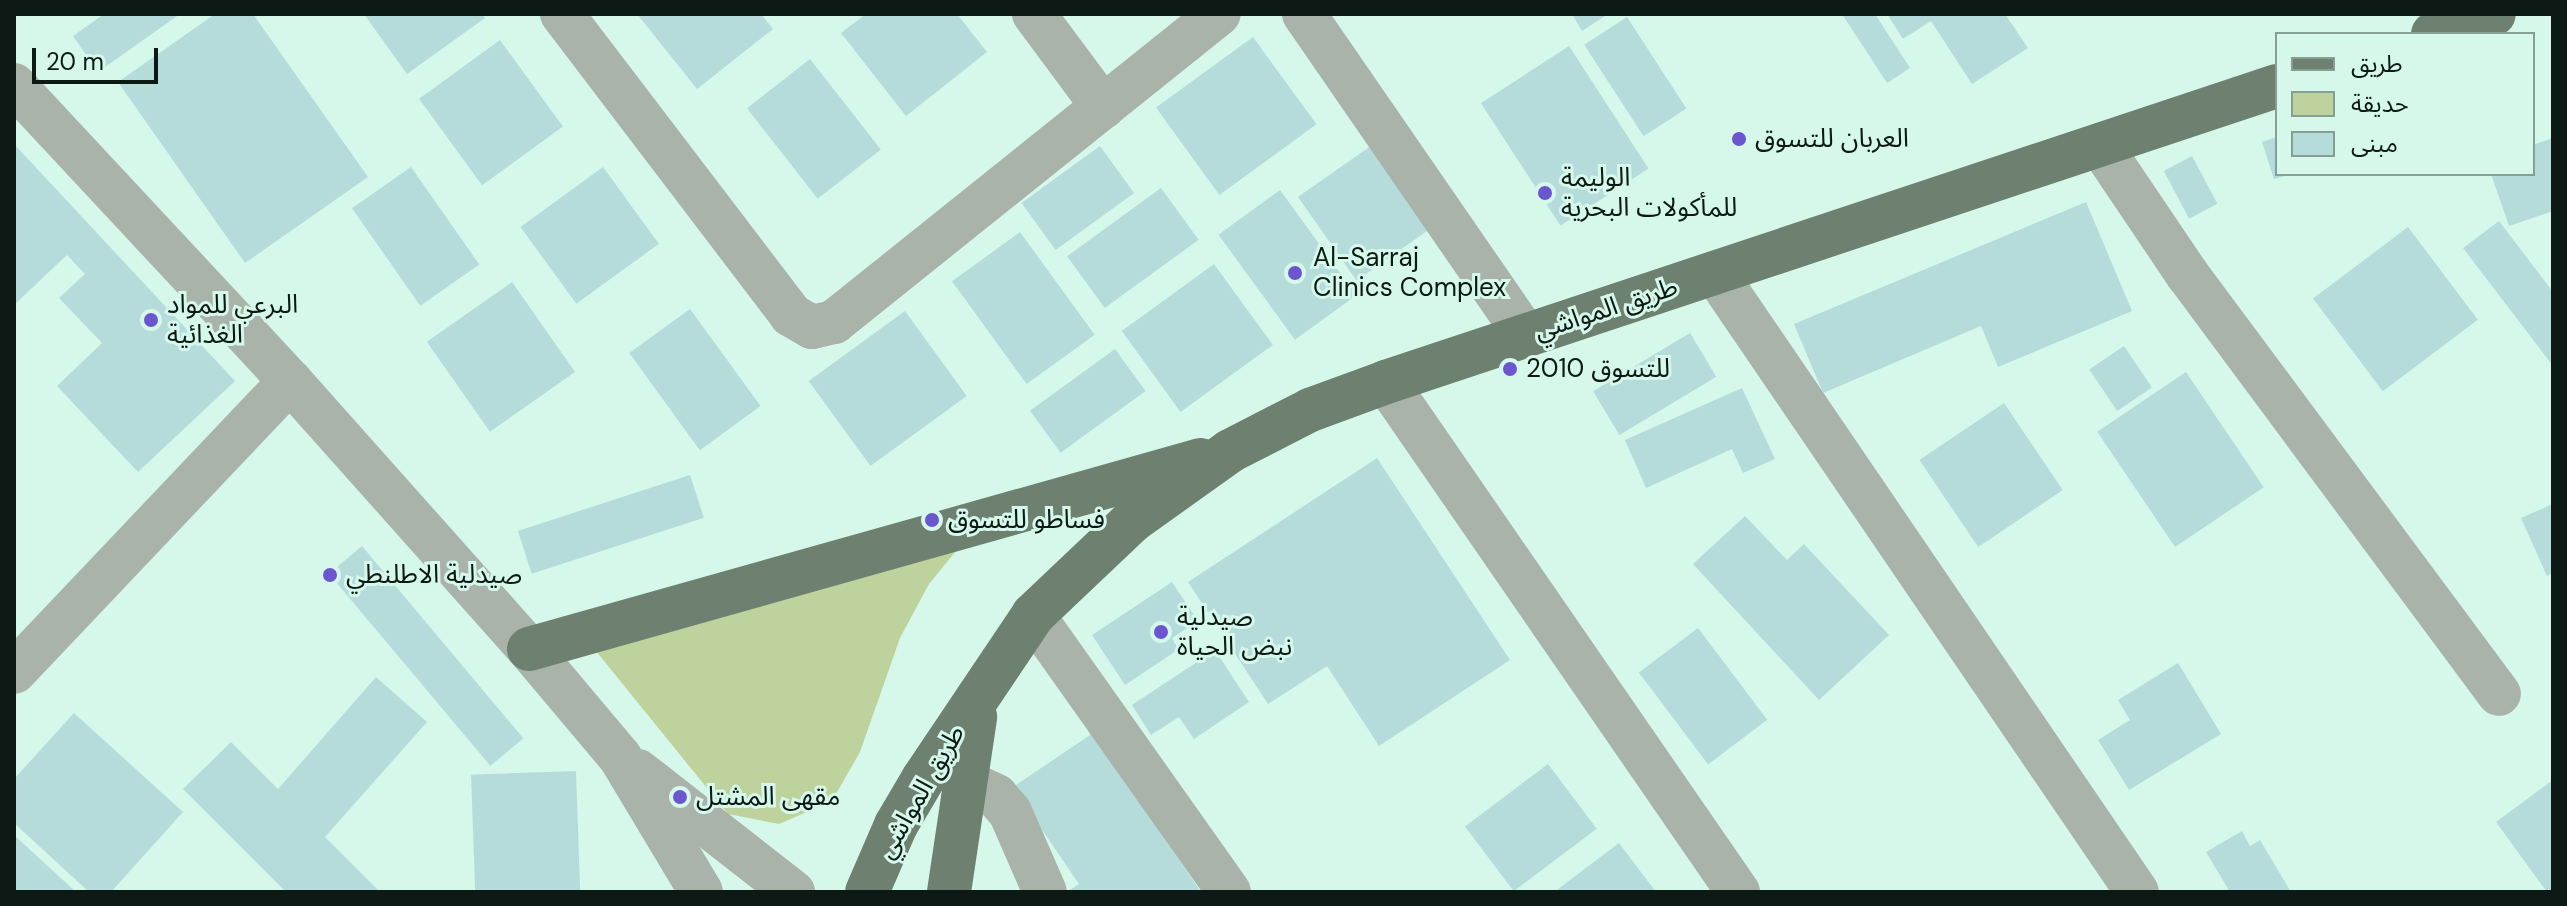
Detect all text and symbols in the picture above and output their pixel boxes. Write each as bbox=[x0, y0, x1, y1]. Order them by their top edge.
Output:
scale bar bbox=[36, 32, 162, 82]
legend bbox=[2275, 32, 2535, 176]
text: 20 m bbox=[46, 46, 104, 77]
text: طريق bbox=[2351, 48, 2403, 79]
text: حديقة bbox=[2351, 88, 2409, 119]
place label: العربان للتسوق bbox=[1755, 123, 1909, 155]
text: مبنى bbox=[2351, 128, 2398, 159]
marker: العربان للتسوق bbox=[1730, 130, 1748, 148]
place label: الوليمة للمأكولات البحرية bbox=[1561, 162, 1737, 224]
marker: الوليمة للمأكولات البحرية bbox=[1536, 184, 1554, 202]
place label: Al-Sarraj Clinics Complex bbox=[1313, 242, 1506, 304]
marker: Al-Sarraj Clinics Complex bbox=[1284, 262, 1306, 284]
street label: طريق المواشي bbox=[1530, 271, 1682, 347]
place label: البرعي للمواد الغذائية bbox=[167, 289, 298, 350]
marker: البرعي للمواد الغذائية bbox=[142, 311, 160, 329]
place label: 2010 للتسوق bbox=[1526, 353, 1670, 385]
marker: 2010 للتسوق bbox=[1501, 360, 1519, 378]
place label: فساطو للتسوق bbox=[948, 504, 1105, 536]
marker: فساطو للتسوق bbox=[923, 511, 941, 529]
place label: صيدلية الاطلنطي bbox=[346, 559, 522, 591]
marker: صيدلية الاطلنطي bbox=[321, 566, 339, 584]
place label: صيدلية نبض الحياة bbox=[1177, 601, 1292, 662]
marker: صيدلية نبض الحياة bbox=[1152, 623, 1170, 641]
street label: طريق المواشي bbox=[870, 720, 972, 864]
place label: مقهى المشتل bbox=[696, 781, 841, 813]
marker: مقهى المشتل bbox=[671, 788, 689, 806]

